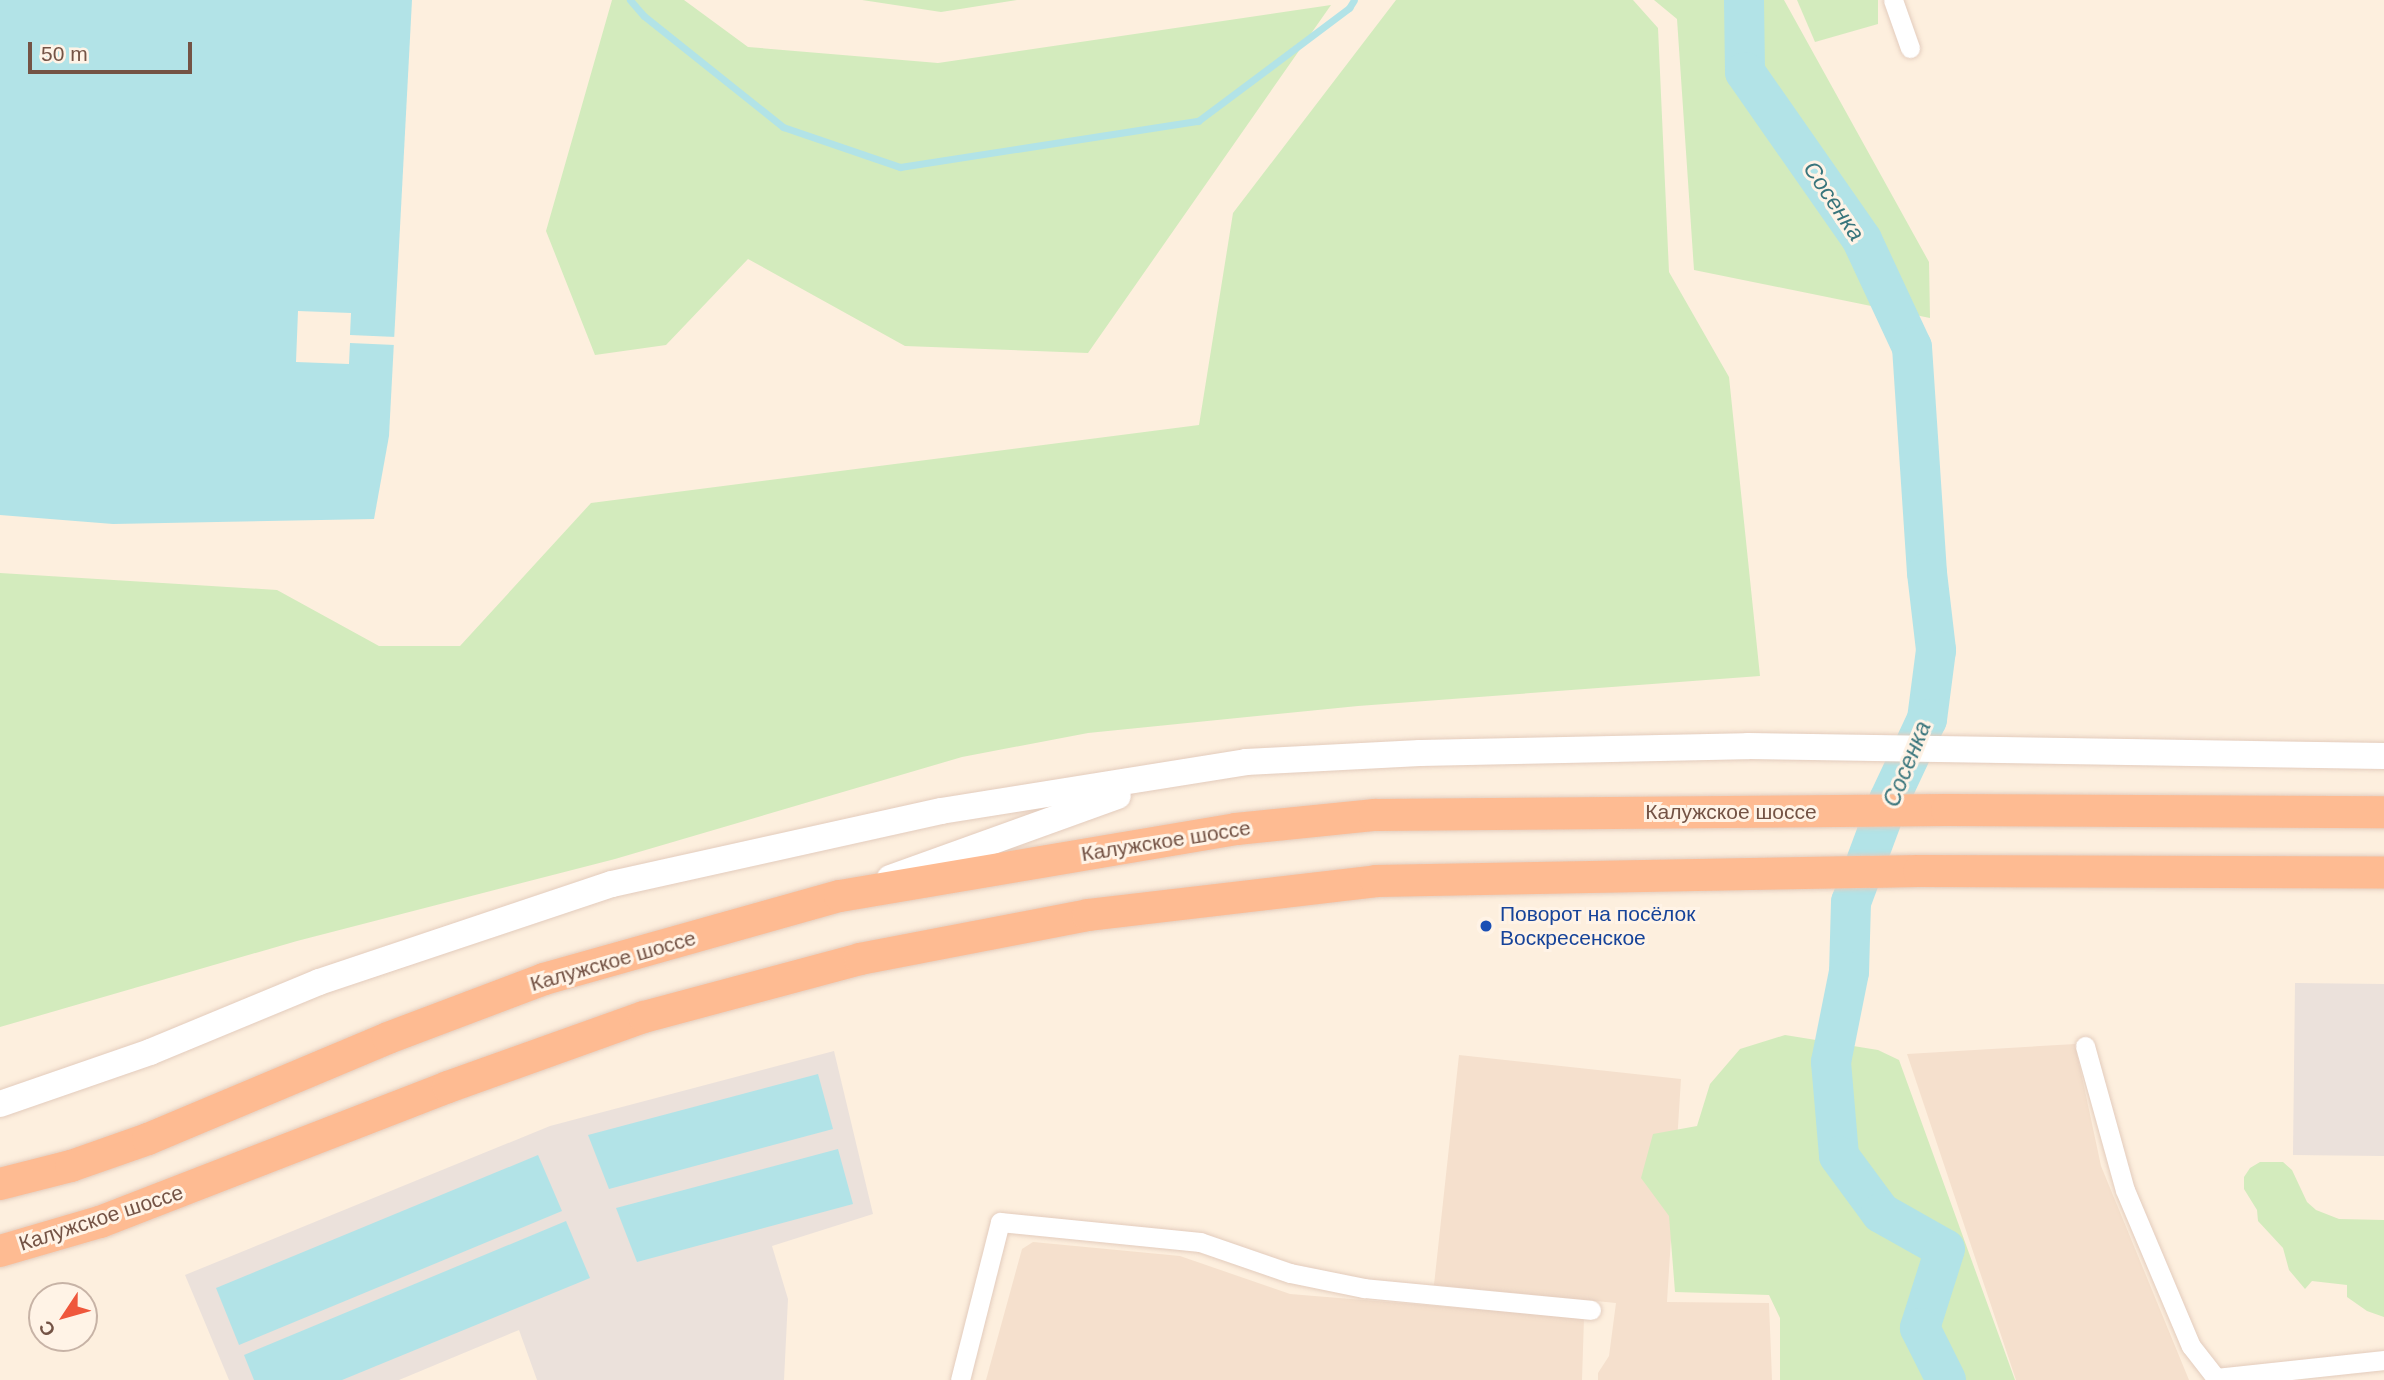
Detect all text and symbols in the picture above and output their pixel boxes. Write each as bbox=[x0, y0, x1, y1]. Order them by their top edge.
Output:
scale bar bbox=[32, 28, 196, 72]
text: 50 m bbox=[41, 42, 88, 65]
water label: Сосенка bbox=[1797, 156, 1871, 246]
water label: Сосенка bbox=[1877, 717, 1937, 811]
street label: Калужское шоссе bbox=[1645, 799, 1817, 825]
street label: Калужское шоссе bbox=[1079, 815, 1253, 867]
place label: Поворот на посёлок Воскресенское bbox=[1500, 901, 1695, 951]
marker: Поворот на посёлок Воскресенское bbox=[1478, 918, 1494, 934]
street label: Калужское шоссе bbox=[527, 925, 699, 997]
street label: Калужское шоссе bbox=[16, 1180, 186, 1256]
north arrow bbox=[28, 1282, 98, 1352]
text: С bbox=[35, 1317, 60, 1340]

